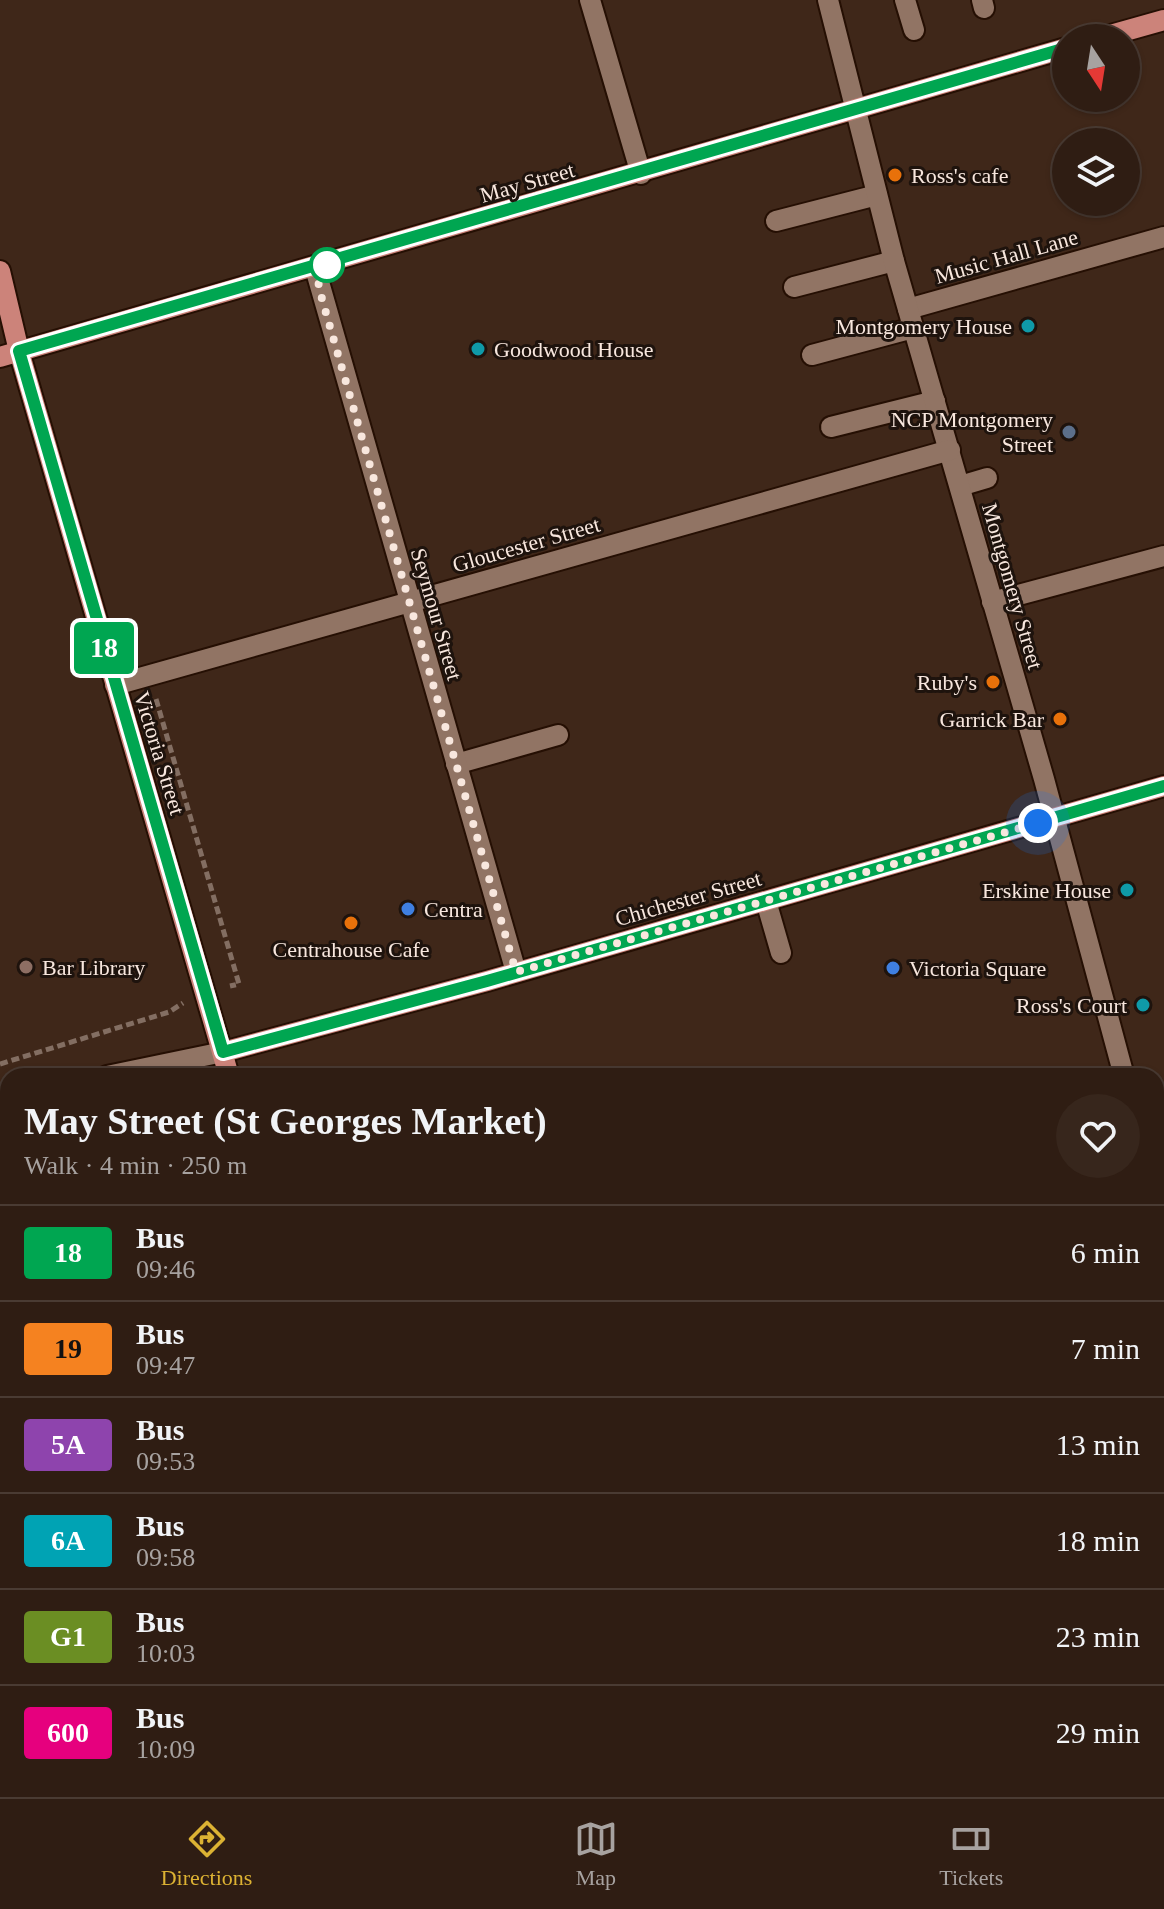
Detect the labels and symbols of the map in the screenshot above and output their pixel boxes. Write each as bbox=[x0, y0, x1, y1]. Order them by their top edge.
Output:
north arrow bbox=[1052, 24, 1140, 112]
street label: May Street bbox=[477, 157, 577, 208]
place label: Ross's cafe bbox=[911, 163, 1008, 188]
marker: Ross's cafe bbox=[886, 166, 904, 184]
street label: Music Hall Lane bbox=[932, 224, 1081, 289]
unlabelled marker bbox=[310, 248, 344, 282]
place label: Montgomery House bbox=[835, 314, 1012, 339]
marker: Montgomery House bbox=[1019, 317, 1037, 335]
place label: Goodwood House bbox=[494, 337, 654, 362]
marker: Goodwood House bbox=[469, 340, 487, 358]
place label: NCP Montgomery Street bbox=[891, 407, 1053, 457]
marker: NCP Montgomery Street bbox=[1060, 423, 1078, 441]
street label: Montgomery Street bbox=[977, 500, 1048, 672]
street label: Gloucester Street bbox=[450, 512, 603, 577]
street label: Seymour Street bbox=[406, 545, 467, 683]
line badge: 18 bbox=[68, 622, 140, 674]
place label: Ruby's bbox=[917, 670, 977, 695]
marker: Ruby's bbox=[984, 673, 1002, 691]
street label: Victoria Street bbox=[129, 688, 190, 818]
place label: Garrick Bar bbox=[940, 707, 1045, 732]
marker: Garrick Bar bbox=[1051, 710, 1069, 728]
your location bbox=[1018, 803, 1058, 843]
street label: Chichester Street bbox=[612, 866, 764, 931]
place label: Erskine House bbox=[982, 878, 1111, 903]
marker: Erskine House bbox=[1118, 881, 1136, 899]
place label: Centra bbox=[424, 897, 483, 922]
marker: Centra bbox=[399, 900, 417, 918]
marker: Centrahouse Cafe bbox=[342, 914, 360, 932]
place label: Centrahouse Cafe bbox=[273, 937, 430, 962]
place label: Bar Library bbox=[42, 955, 145, 980]
place label: Victoria Square bbox=[909, 956, 1046, 981]
marker: Bar Library bbox=[17, 958, 35, 976]
marker: Victoria Square bbox=[884, 959, 902, 977]
place label: Ross's Court bbox=[1016, 993, 1127, 1018]
marker: Ross's Court bbox=[1134, 996, 1152, 1014]

